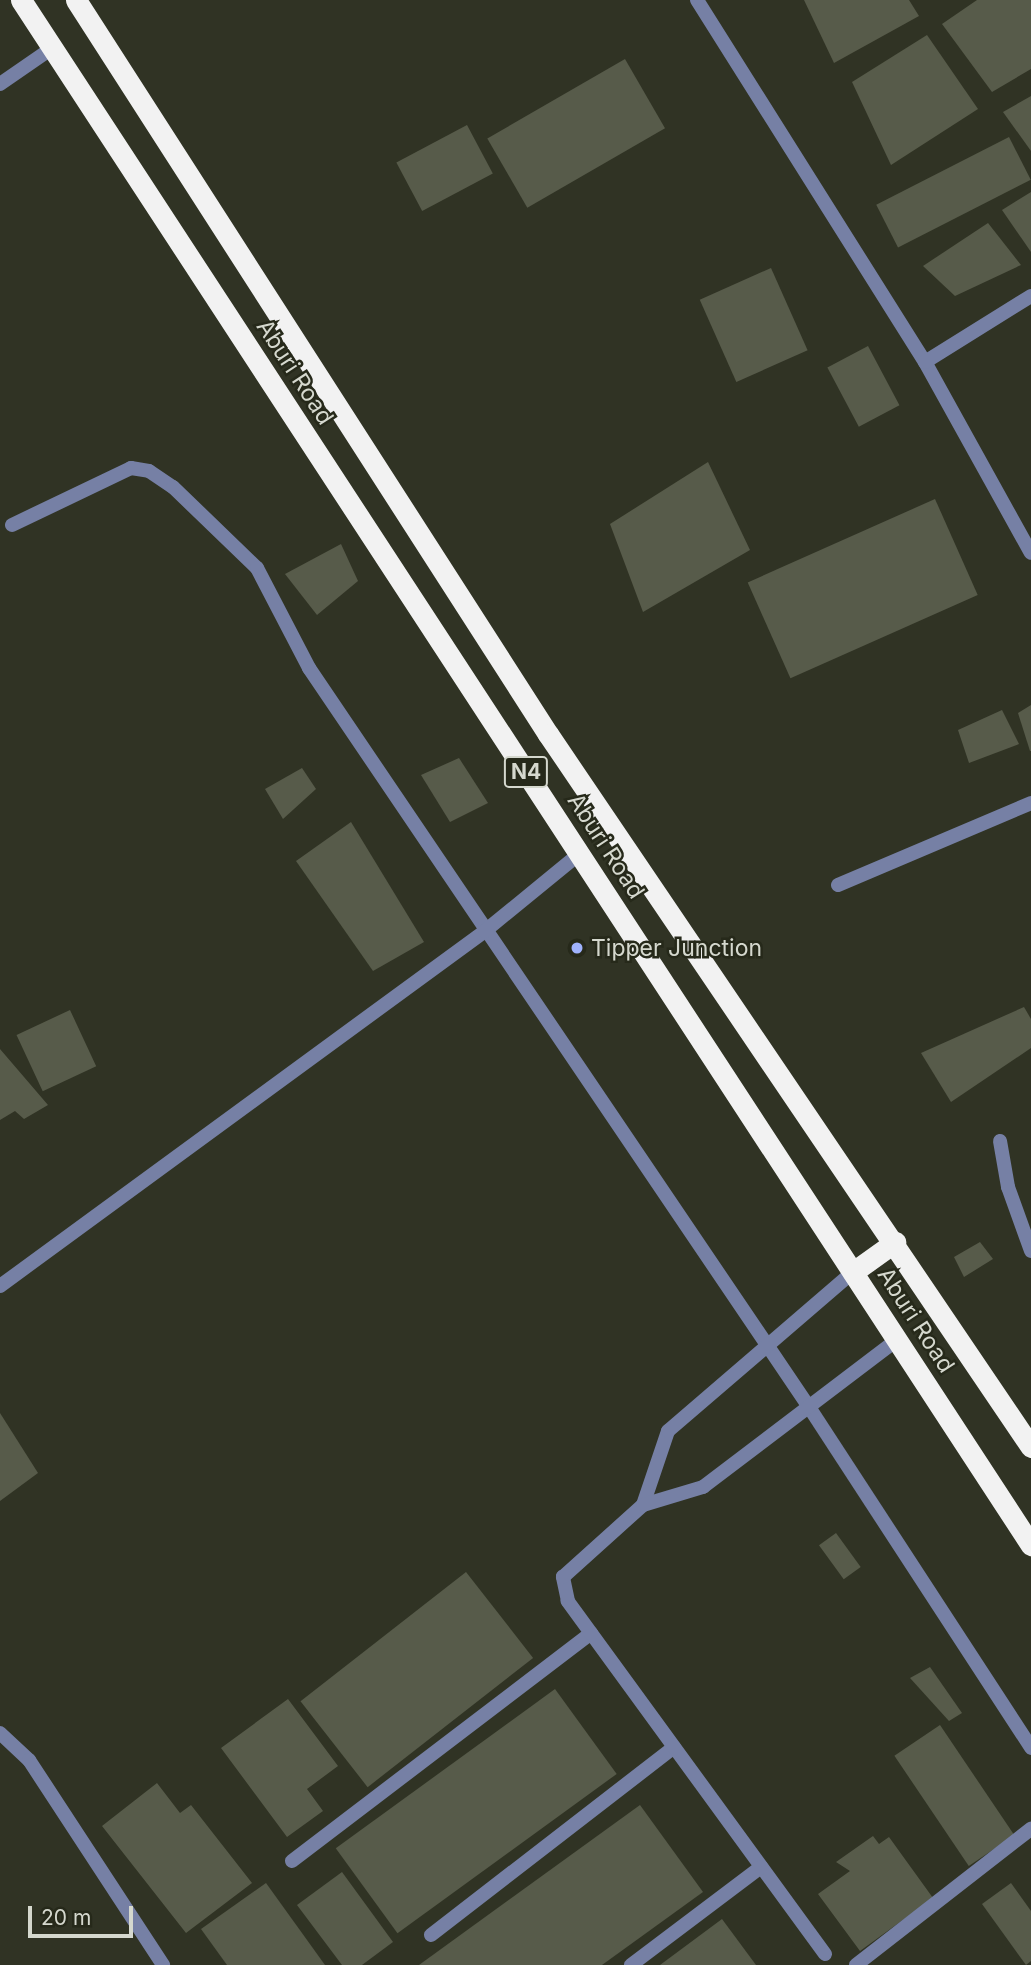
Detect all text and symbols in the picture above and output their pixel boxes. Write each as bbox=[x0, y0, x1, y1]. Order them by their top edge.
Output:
street label: Aburi Road bbox=[251, 314, 339, 430]
road number: N4 bbox=[503, 754, 549, 790]
street label: Aburi Road bbox=[562, 788, 650, 904]
place label: Tipper Junction bbox=[591, 934, 762, 962]
marker: Tipper Junction bbox=[569, 940, 585, 956]
street label: Aburi Road bbox=[872, 1262, 960, 1378]
scale bar bbox=[32, 1892, 136, 1936]
text: 20 m bbox=[41, 1905, 91, 1930]

